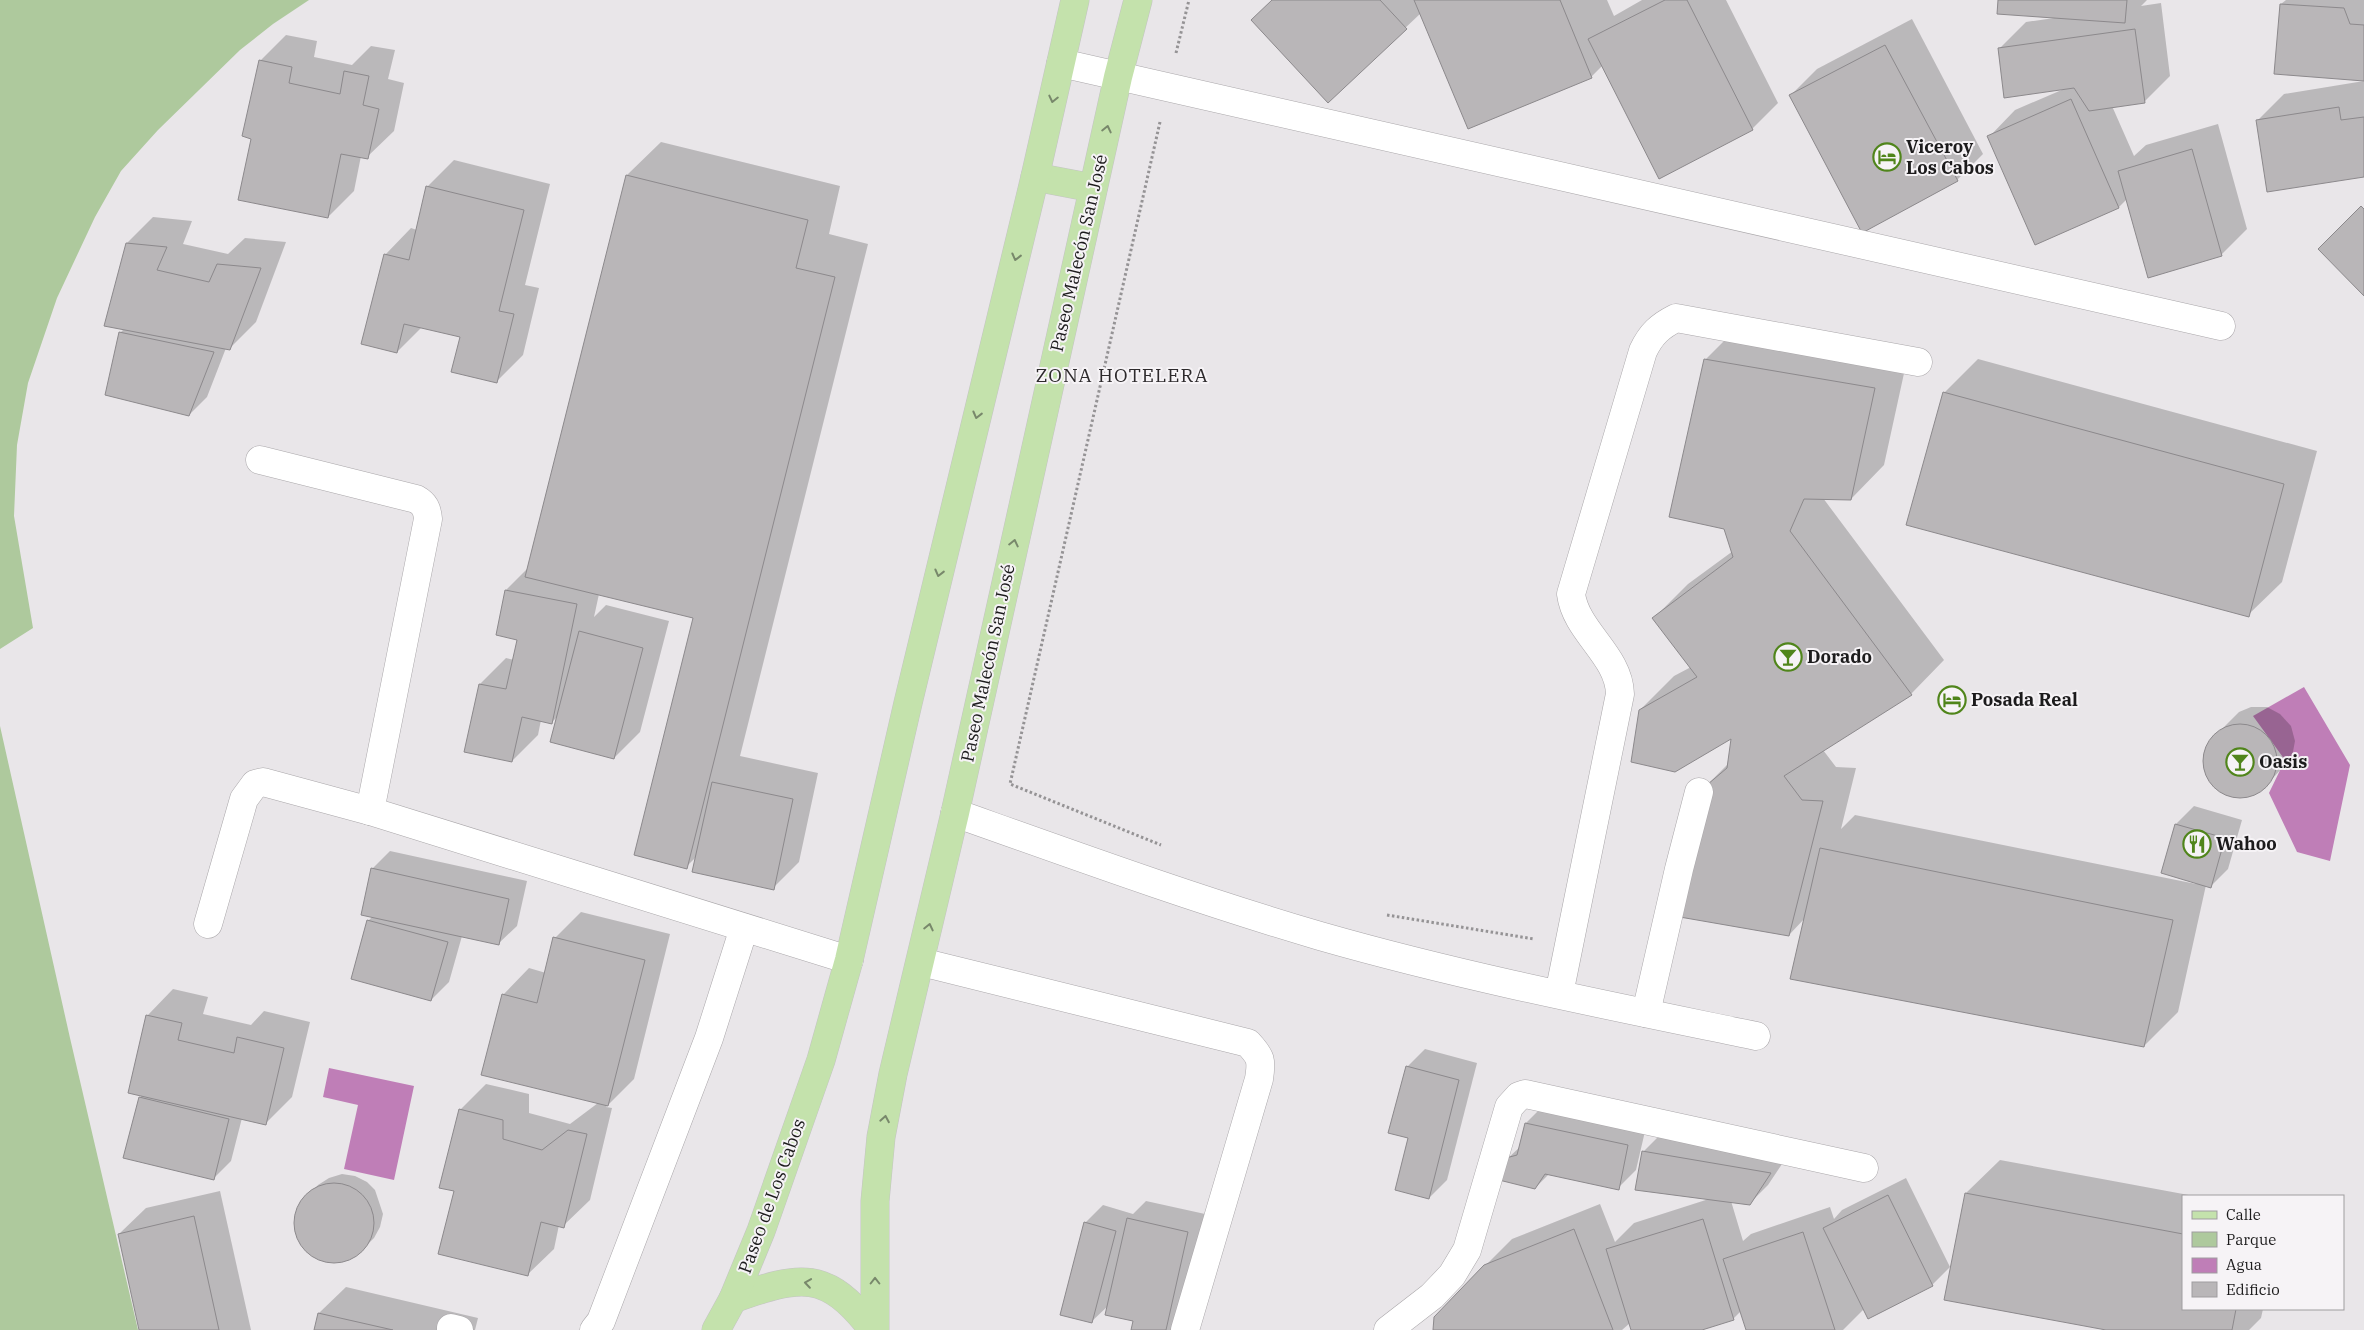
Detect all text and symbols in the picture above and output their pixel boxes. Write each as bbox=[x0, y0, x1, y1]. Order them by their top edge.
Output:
one-way arrow bbox=[1048, 94, 1059, 103]
one-way arrow bbox=[1101, 124, 1111, 133]
place label: Viceroy Los Cabos bbox=[1906, 135, 1994, 179]
hotel icon: Viceroy Los Cabos bbox=[1872, 142, 1902, 172]
street label: Paseo Malecón San José bbox=[1045, 152, 1112, 354]
one-way arrow bbox=[1011, 253, 1022, 262]
district label: ZONA HOTELERA bbox=[1036, 363, 1208, 387]
one-way arrow bbox=[972, 410, 983, 419]
one-way arrow bbox=[1008, 539, 1019, 548]
street label: Paseo Malecón San José bbox=[955, 562, 1020, 764]
one-way arrow bbox=[934, 568, 945, 577]
bar icon: Dorado bbox=[1773, 642, 1803, 672]
place label: Dorado bbox=[1807, 645, 1872, 668]
hotel icon: Posada Real bbox=[1937, 685, 1967, 715]
place label: Posada Real bbox=[1971, 688, 2078, 711]
bar icon: Oasis bbox=[2225, 747, 2255, 777]
place label: Oasis bbox=[2259, 750, 2307, 773]
restaurant icon: Wahoo bbox=[2182, 829, 2212, 859]
place label: Wahoo bbox=[2216, 832, 2277, 855]
one-way arrow bbox=[923, 923, 934, 932]
street label: Paseo de Los Cabos bbox=[733, 1115, 810, 1276]
one-way arrow bbox=[879, 1115, 889, 1124]
legend bbox=[2182, 1195, 2344, 1310]
text: Calle bbox=[2226, 1205, 2261, 1224]
text: Parque bbox=[2226, 1230, 2276, 1249]
text: Agua bbox=[2226, 1255, 2262, 1274]
one-way arrow bbox=[870, 1277, 880, 1285]
one-way arrow bbox=[803, 1278, 811, 1289]
text: Edificio bbox=[2226, 1280, 2280, 1299]

